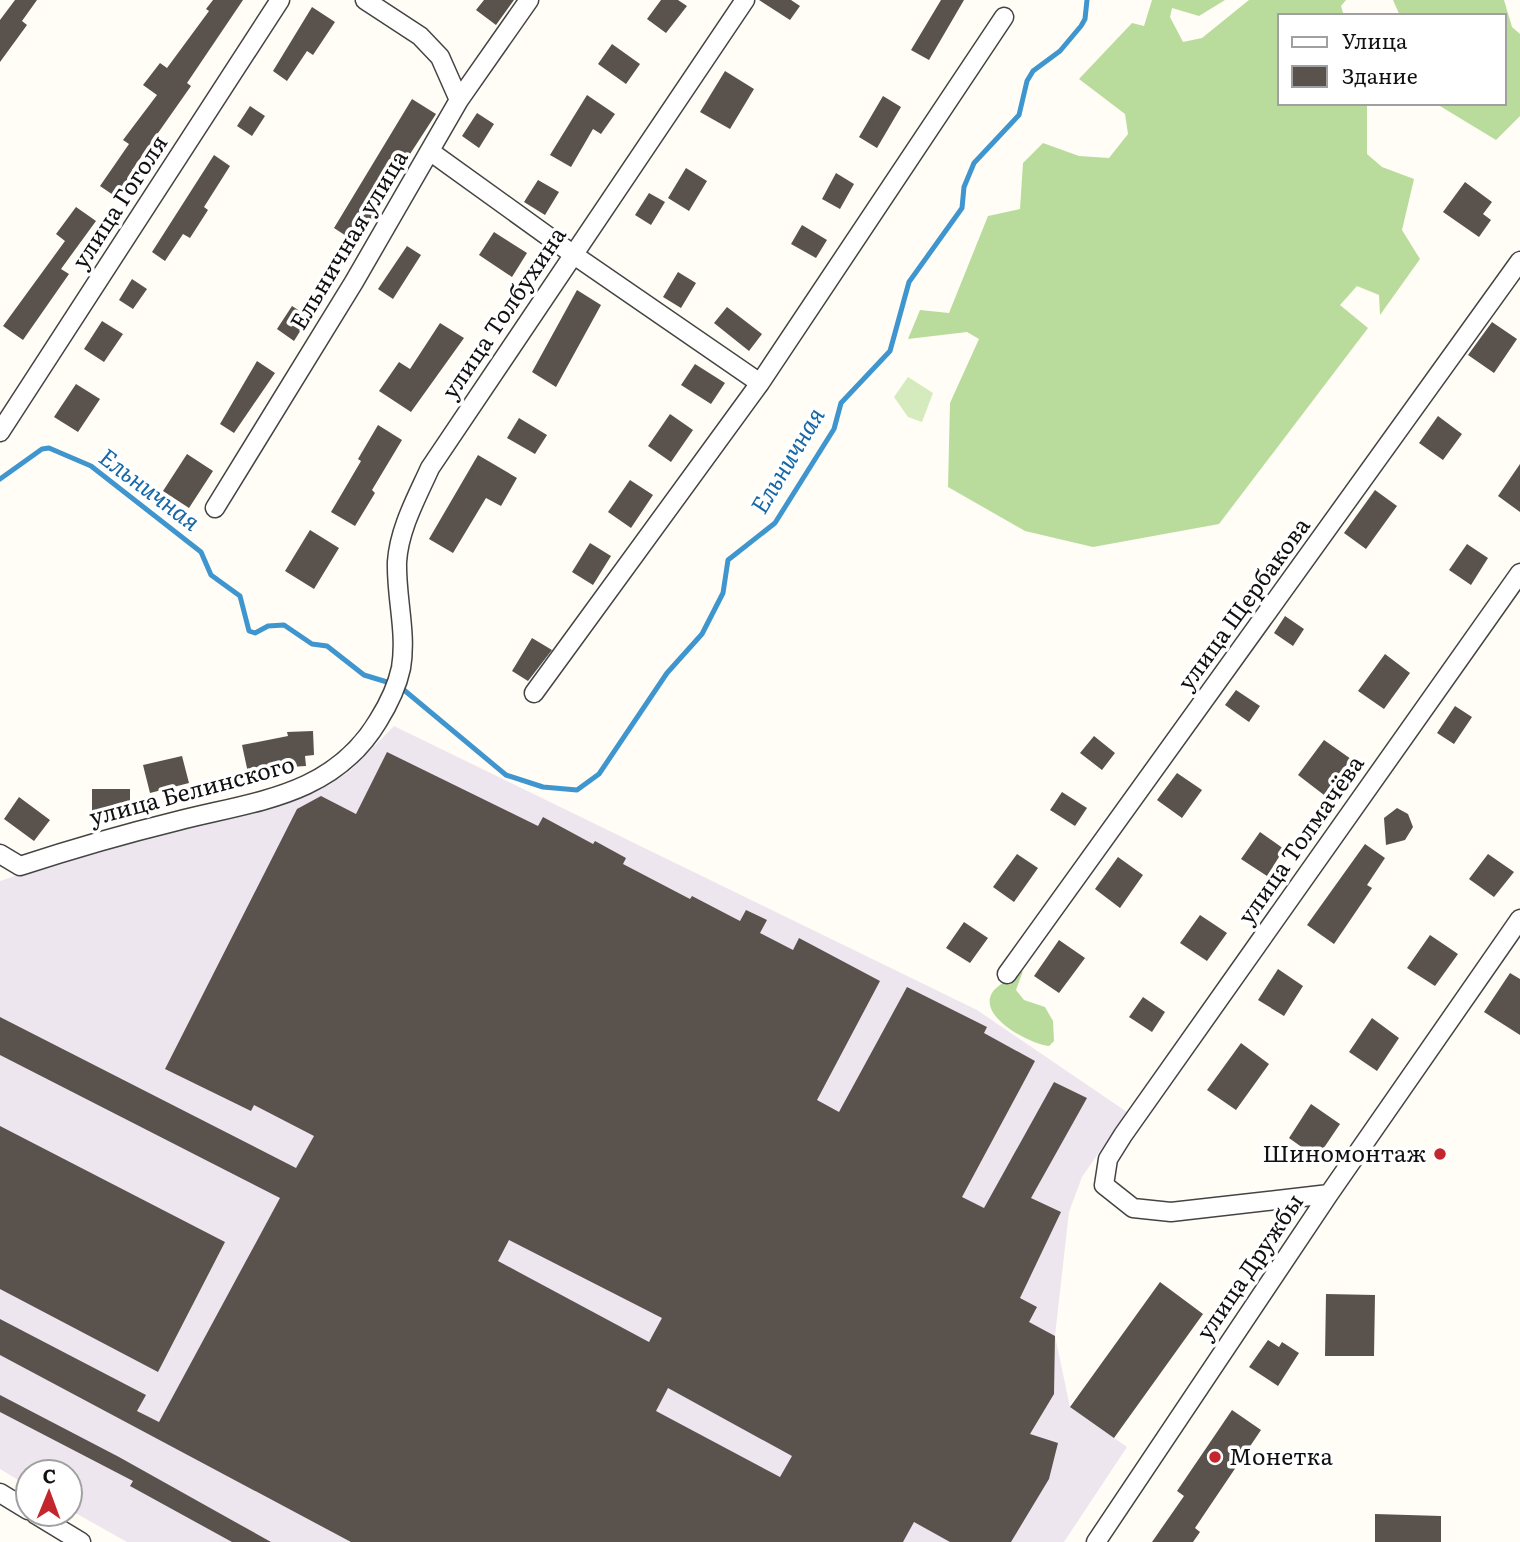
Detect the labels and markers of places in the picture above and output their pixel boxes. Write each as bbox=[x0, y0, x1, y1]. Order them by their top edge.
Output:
place label: Шиномонтаж bbox=[1262, 1135, 1426, 1169]
marker: Шиномонтаж bbox=[1432, 1146, 1448, 1162]
place label: Монетка bbox=[1229, 1438, 1333, 1472]
marker: Монетка bbox=[1207, 1449, 1223, 1465]

